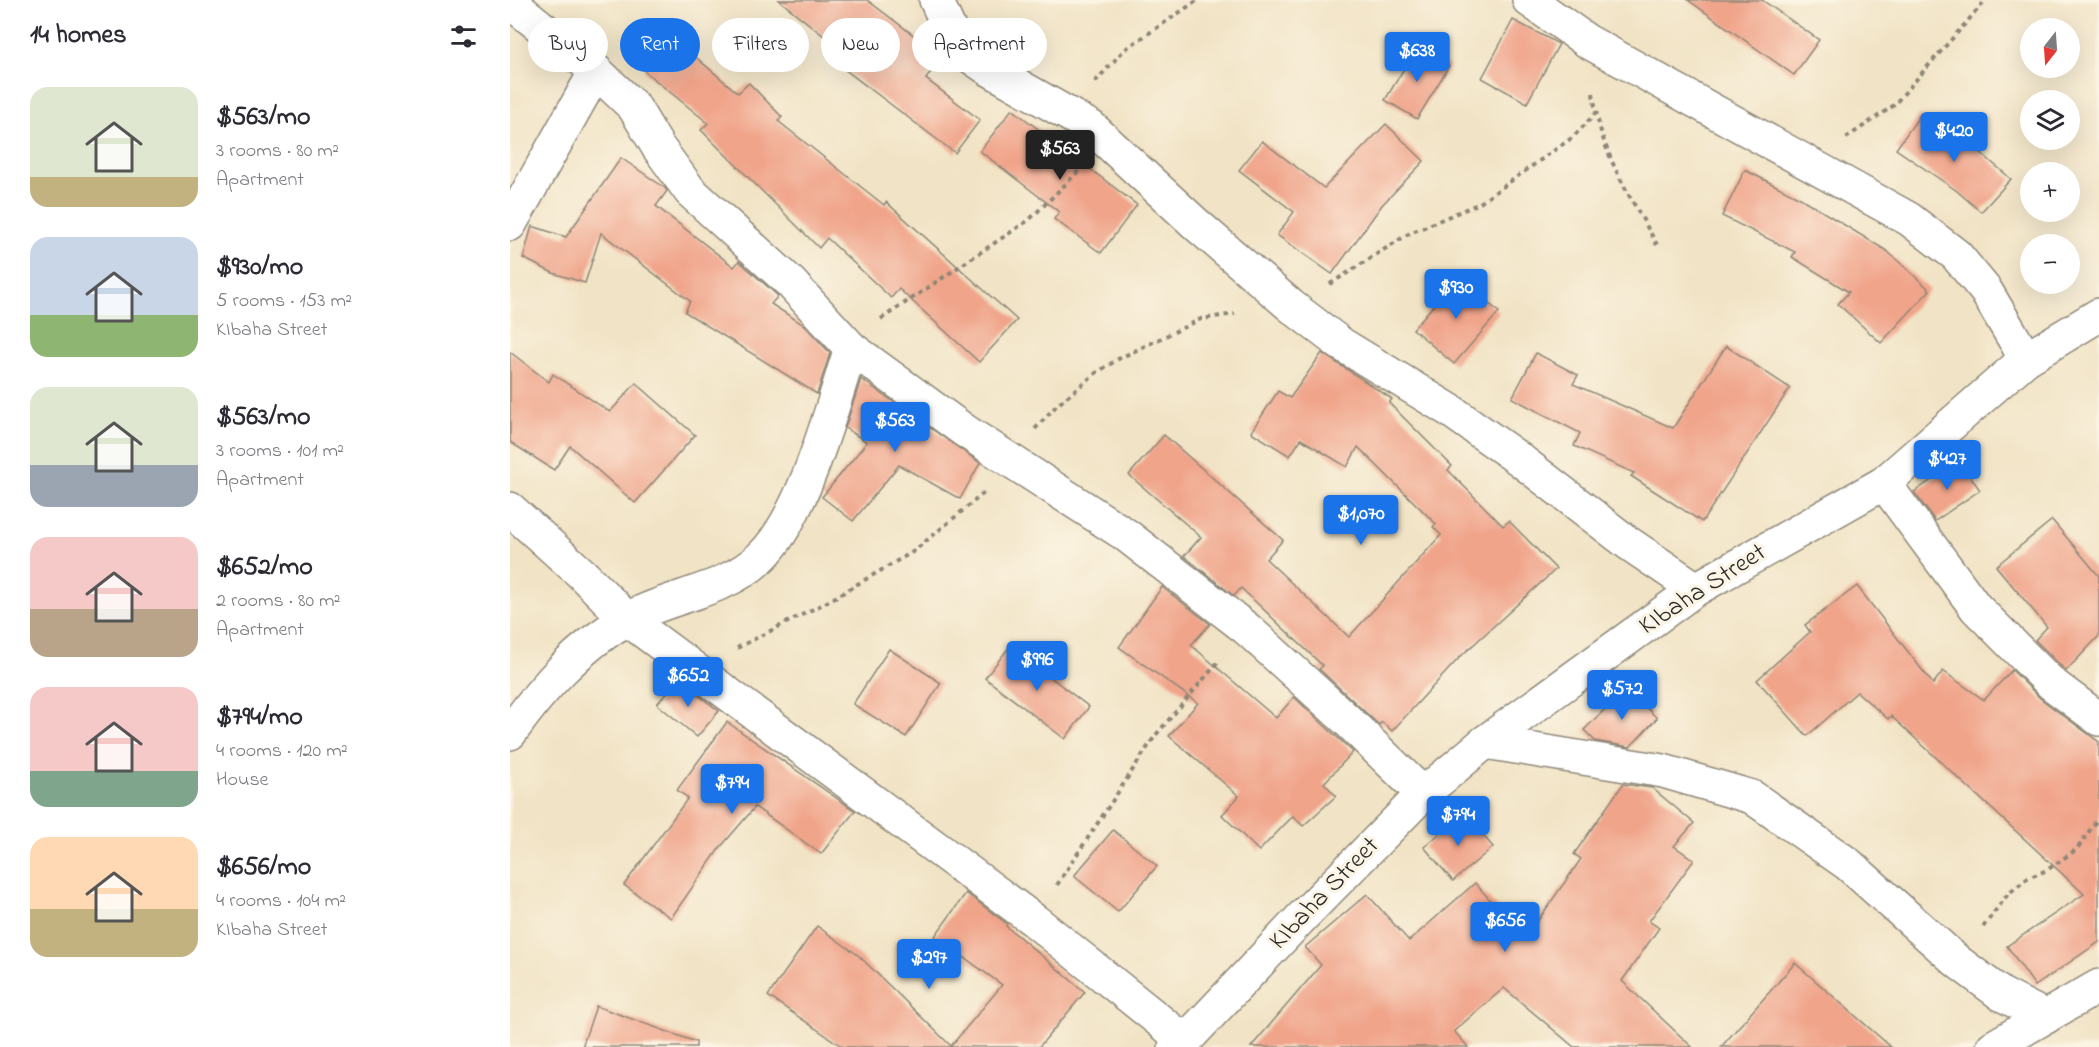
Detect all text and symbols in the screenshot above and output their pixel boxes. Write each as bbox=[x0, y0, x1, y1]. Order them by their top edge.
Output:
text: 14 homes bbox=[30, 17, 126, 55]
chip: Buy bbox=[528, 18, 608, 72]
chip: Rent bbox=[620, 18, 700, 72]
chip: Filters bbox=[712, 18, 809, 72]
chip: New bbox=[821, 18, 900, 72]
chip: Apartment bbox=[912, 18, 1047, 72]
north arrow bbox=[2020, 18, 2080, 78]
map controls bbox=[2020, 18, 2080, 294]
icon: filters bbox=[447, 20, 480, 53]
pin: $638 bbox=[1381, 32, 1453, 83]
text: $638 bbox=[1399, 37, 1435, 66]
button: layers bbox=[2020, 90, 2080, 150]
text: $563/mo bbox=[216, 99, 311, 137]
icon: home bbox=[78, 111, 150, 183]
pin: $420 bbox=[1918, 112, 1990, 163]
text: $420 bbox=[1935, 117, 1973, 146]
pin: $563 bbox=[1024, 130, 1096, 181]
text: $563 bbox=[1040, 135, 1080, 164]
text: 3 rooms · 80 m² bbox=[216, 137, 339, 166]
button: + bbox=[2020, 162, 2080, 222]
text: Apartment bbox=[216, 166, 304, 195]
button: − bbox=[2020, 234, 2080, 294]
text: $930/mo bbox=[216, 249, 303, 287]
icon: home bbox=[78, 261, 150, 333]
pin: $930 bbox=[1420, 269, 1492, 320]
text: $930 bbox=[1438, 274, 1474, 303]
text: 5 rooms · 153 m² bbox=[216, 287, 352, 316]
text: KIbaha Street bbox=[216, 316, 327, 345]
text: $563/mo bbox=[216, 399, 311, 437]
pin: $563 bbox=[859, 402, 931, 453]
text: $563 bbox=[875, 407, 915, 436]
icon: home bbox=[78, 411, 150, 483]
text: 3 rooms · 101 m² bbox=[216, 437, 344, 466]
pin: $427 bbox=[1911, 440, 1983, 491]
text: $427 bbox=[1928, 445, 1966, 474]
text: Apartment bbox=[216, 466, 304, 495]
pin: $1,070 bbox=[1312, 495, 1410, 546]
text: $1,070 bbox=[1337, 500, 1385, 529]
street label: KIbaha Street bbox=[1632, 534, 1774, 645]
text: $652/mo bbox=[216, 549, 313, 587]
icon: home bbox=[78, 561, 150, 633]
text: 2 rooms · 80 m² bbox=[216, 587, 341, 616]
text: Apartment bbox=[216, 616, 304, 645]
pin: $996 bbox=[1001, 641, 1073, 692]
text: $996 bbox=[1021, 646, 1053, 675]
pin: $652 bbox=[652, 657, 724, 708]
text: $652 bbox=[667, 662, 709, 691]
pin: $572 bbox=[1586, 670, 1658, 721]
text: $572 bbox=[1601, 675, 1643, 704]
text: $794/mo bbox=[216, 699, 303, 737]
icon: home bbox=[78, 711, 150, 783]
text: 4 rooms · 120 m² bbox=[216, 737, 348, 766]
pin: $794 bbox=[696, 764, 768, 815]
text: House bbox=[216, 766, 269, 795]
text: $794 bbox=[715, 769, 749, 798]
pin: $794 bbox=[1422, 796, 1494, 847]
text: $794 bbox=[1441, 801, 1475, 830]
street label: KIbaha Street bbox=[1261, 828, 1389, 959]
text: $656/mo bbox=[216, 849, 311, 887]
icon: home bbox=[78, 861, 150, 933]
text: 4 rooms · 104 m² bbox=[216, 887, 346, 916]
pin: $656 bbox=[1469, 902, 1541, 953]
text: $656 bbox=[1484, 907, 1526, 936]
text: KIbaha Street bbox=[216, 916, 327, 945]
pin: $297 bbox=[893, 939, 965, 990]
text: $297 bbox=[911, 944, 947, 973]

